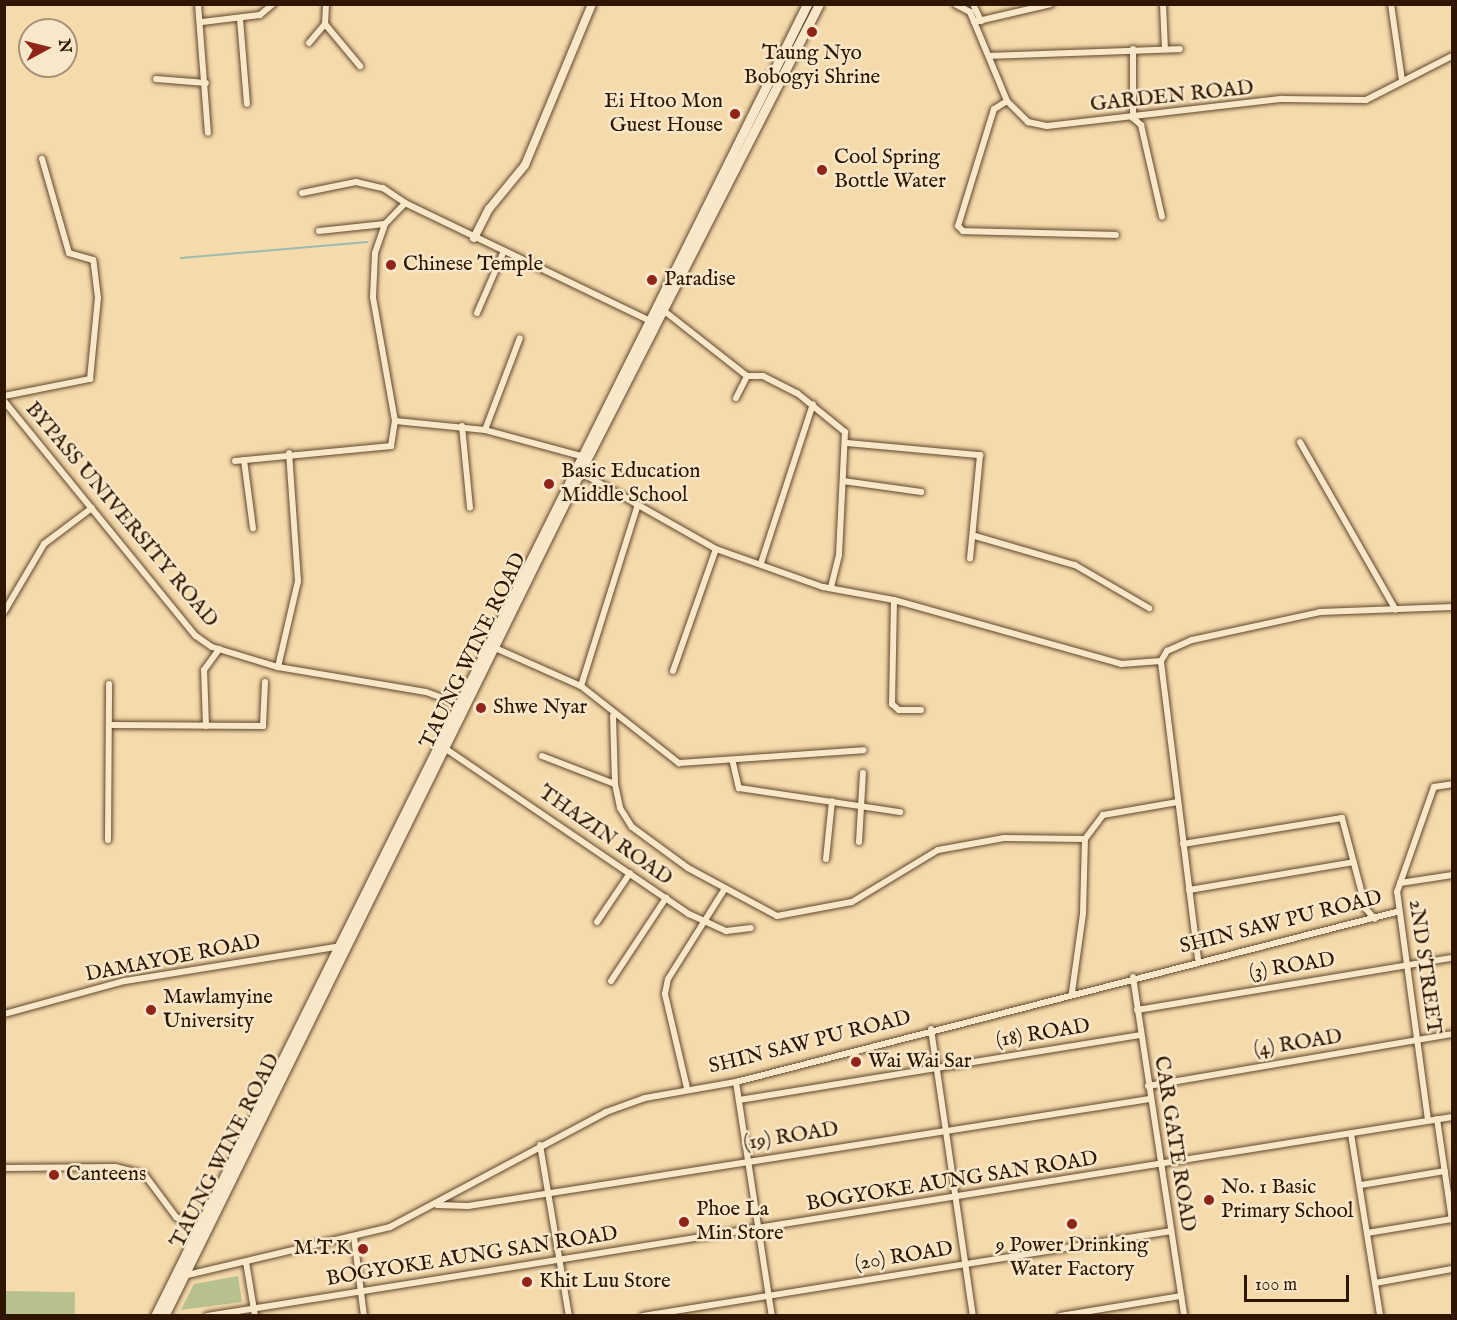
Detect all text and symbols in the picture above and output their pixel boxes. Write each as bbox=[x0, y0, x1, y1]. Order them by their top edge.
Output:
north arrow bbox=[18, 18, 78, 78]
marker: Taung Nyo Bobogyi Shrine bbox=[805, 25, 819, 39]
text: N bbox=[53, 38, 75, 54]
place label: Taung Nyo Bobogyi Shrine bbox=[744, 41, 880, 91]
street label: GARDEN ROAD bbox=[1089, 76, 1255, 118]
place label: Ei Htoo Mon Guest House bbox=[604, 89, 723, 139]
marker: Ei Htoo Mon Guest House bbox=[728, 107, 742, 121]
place label: Cool Spring Bottle Water bbox=[834, 145, 946, 195]
marker: Cool Spring Bottle Water bbox=[815, 163, 829, 177]
place label: Chinese Temple bbox=[403, 252, 543, 278]
marker: Chinese Temple bbox=[384, 258, 398, 272]
place label: Paradise bbox=[664, 267, 736, 293]
marker: Paradise bbox=[645, 273, 659, 287]
street label: BYPASS UNIVERSITY ROAD bbox=[19, 397, 223, 633]
place label: Basic Education Middle School bbox=[561, 459, 700, 509]
marker: Basic Education Middle School bbox=[542, 477, 556, 491]
street label: TAUNG WINE ROAD bbox=[416, 549, 532, 753]
place label: Shwe Nyar bbox=[493, 695, 587, 721]
marker: Shwe Nyar bbox=[474, 701, 488, 715]
street label: THAZIN ROAD bbox=[533, 780, 677, 892]
street label: SHIN SAW PU ROAD bbox=[1177, 886, 1385, 960]
street label: 2ND STREET bbox=[1402, 898, 1446, 1036]
street label: DAMAYOE ROAD bbox=[83, 930, 263, 988]
street label: (3) ROAD bbox=[1247, 948, 1337, 986]
place label: Mawlamyine University bbox=[163, 985, 273, 1035]
marker: Mawlamyine University bbox=[144, 1003, 158, 1017]
street label: SHIN SAW PU ROAD bbox=[706, 1006, 914, 1080]
street label: (18) ROAD bbox=[994, 1014, 1092, 1054]
street label: (4) ROAD bbox=[1252, 1025, 1344, 1063]
place label: Wai Wai Sar bbox=[868, 1049, 972, 1075]
street label: TAUNG WINE ROAD bbox=[166, 1050, 286, 1252]
street label: CAR GATE ROAD bbox=[1148, 1054, 1200, 1234]
marker: Wai Wai Sar bbox=[849, 1055, 863, 1069]
street label: (19) ROAD bbox=[742, 1117, 840, 1157]
street label: BOGYOKE AUNG SAN ROAD bbox=[804, 1146, 1100, 1218]
place label: Canteens bbox=[66, 1162, 146, 1188]
marker: Canteens bbox=[47, 1168, 61, 1182]
place label: No. 1 Basic Primary School bbox=[1221, 1175, 1354, 1225]
marker: No. 1 Basic Primary School bbox=[1202, 1193, 1216, 1207]
place label: Phoe La Min Store bbox=[696, 1197, 784, 1247]
marker: Phoe La Min Store bbox=[677, 1215, 691, 1229]
marker: 9 Power Drinking Water Factory bbox=[1065, 1217, 1079, 1231]
street label: BOGYOKE AUNG SAN ROAD bbox=[324, 1221, 620, 1293]
place label: 9 Power Drinking Water Factory bbox=[995, 1233, 1149, 1283]
place label: M.T.K bbox=[294, 1236, 351, 1262]
street label: (20) ROAD bbox=[853, 1237, 955, 1277]
marker: M.T.K bbox=[356, 1242, 370, 1256]
scale bar bbox=[1247, 1263, 1352, 1301]
place label: Khit Luu Store bbox=[539, 1269, 671, 1295]
text: 100 m bbox=[1255, 1274, 1297, 1297]
marker: Khit Luu Store bbox=[520, 1275, 534, 1289]

